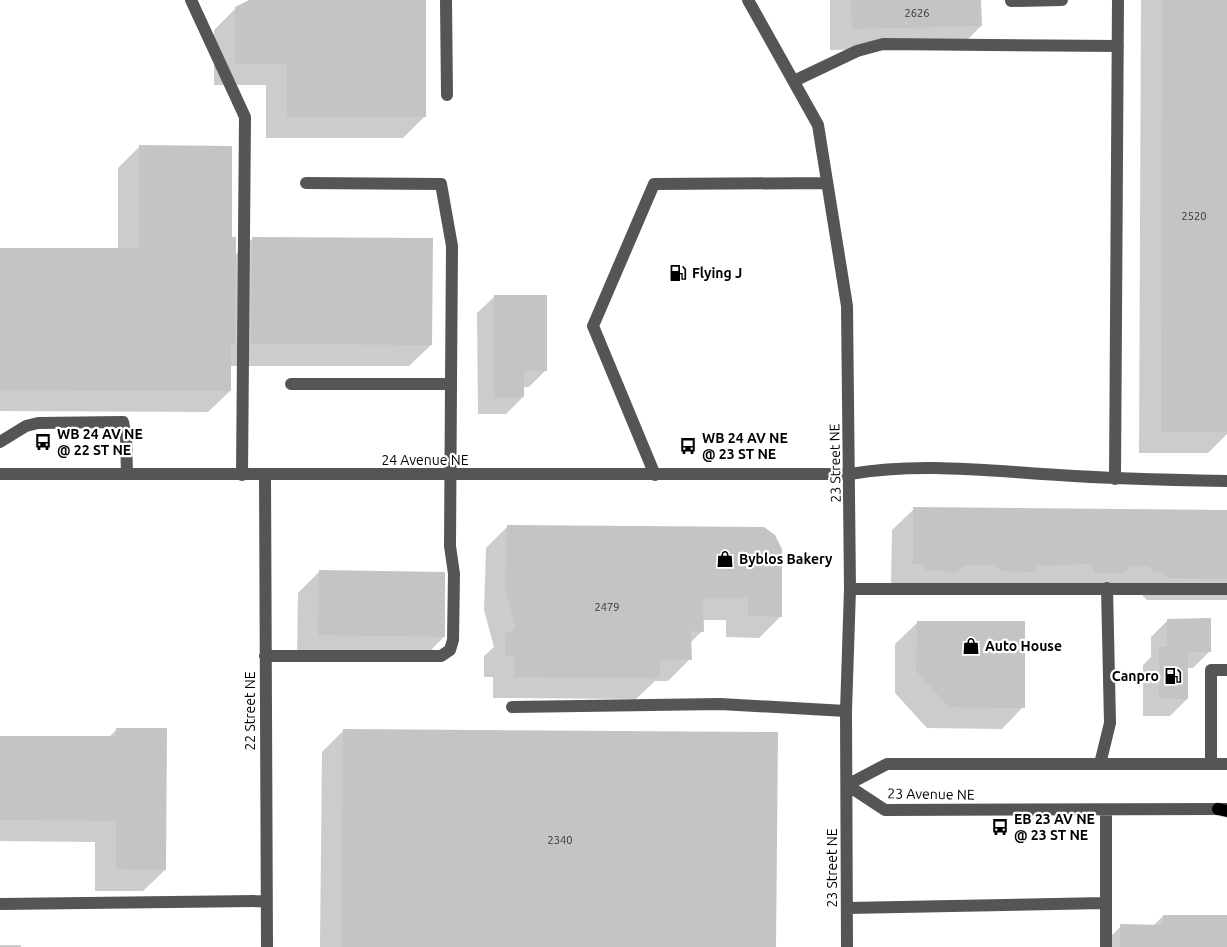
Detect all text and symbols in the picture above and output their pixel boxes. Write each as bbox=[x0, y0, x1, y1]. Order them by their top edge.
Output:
house number: 2626 bbox=[905, 7, 929, 19]
house number: 2520 bbox=[1182, 210, 1206, 222]
fuel station icon: Flying J bbox=[668, 263, 688, 283]
place label: Flying J bbox=[692, 265, 742, 281]
street label: 23 Street NE bbox=[826, 423, 844, 503]
place label: WB 24 AV NE @ 22 ST NE bbox=[57, 426, 143, 458]
place label: WB 24 AV NE @ 23 ST NE bbox=[702, 430, 788, 462]
bus stop icon: WB 24 AV NE @ 22 ST NE bbox=[33, 432, 53, 452]
bus stop icon: WB 24 AV NE @ 23 ST NE bbox=[678, 436, 698, 456]
street label: 24 Avenue NE bbox=[381, 452, 469, 468]
shop icon: Byblos Bakery bbox=[715, 549, 735, 569]
place label: Byblos Bakery bbox=[739, 551, 833, 567]
house number: 2479 bbox=[595, 601, 619, 613]
shop icon: Auto House bbox=[961, 636, 981, 656]
place label: Auto House bbox=[985, 638, 1062, 654]
fuel station icon: Canpro bbox=[1163, 666, 1183, 686]
place label: Canpro bbox=[1112, 668, 1159, 684]
street label: 22 Street NE bbox=[242, 671, 258, 751]
street label: 23 Avenue NE bbox=[887, 785, 975, 803]
place label: EB 23 AV NE @ 23 ST NE bbox=[1014, 811, 1095, 843]
bus stop icon: EB 23 AV NE @ 23 ST NE bbox=[990, 817, 1010, 837]
street label: 23 Street NE bbox=[824, 828, 840, 908]
house number: 2340 bbox=[548, 834, 572, 846]

